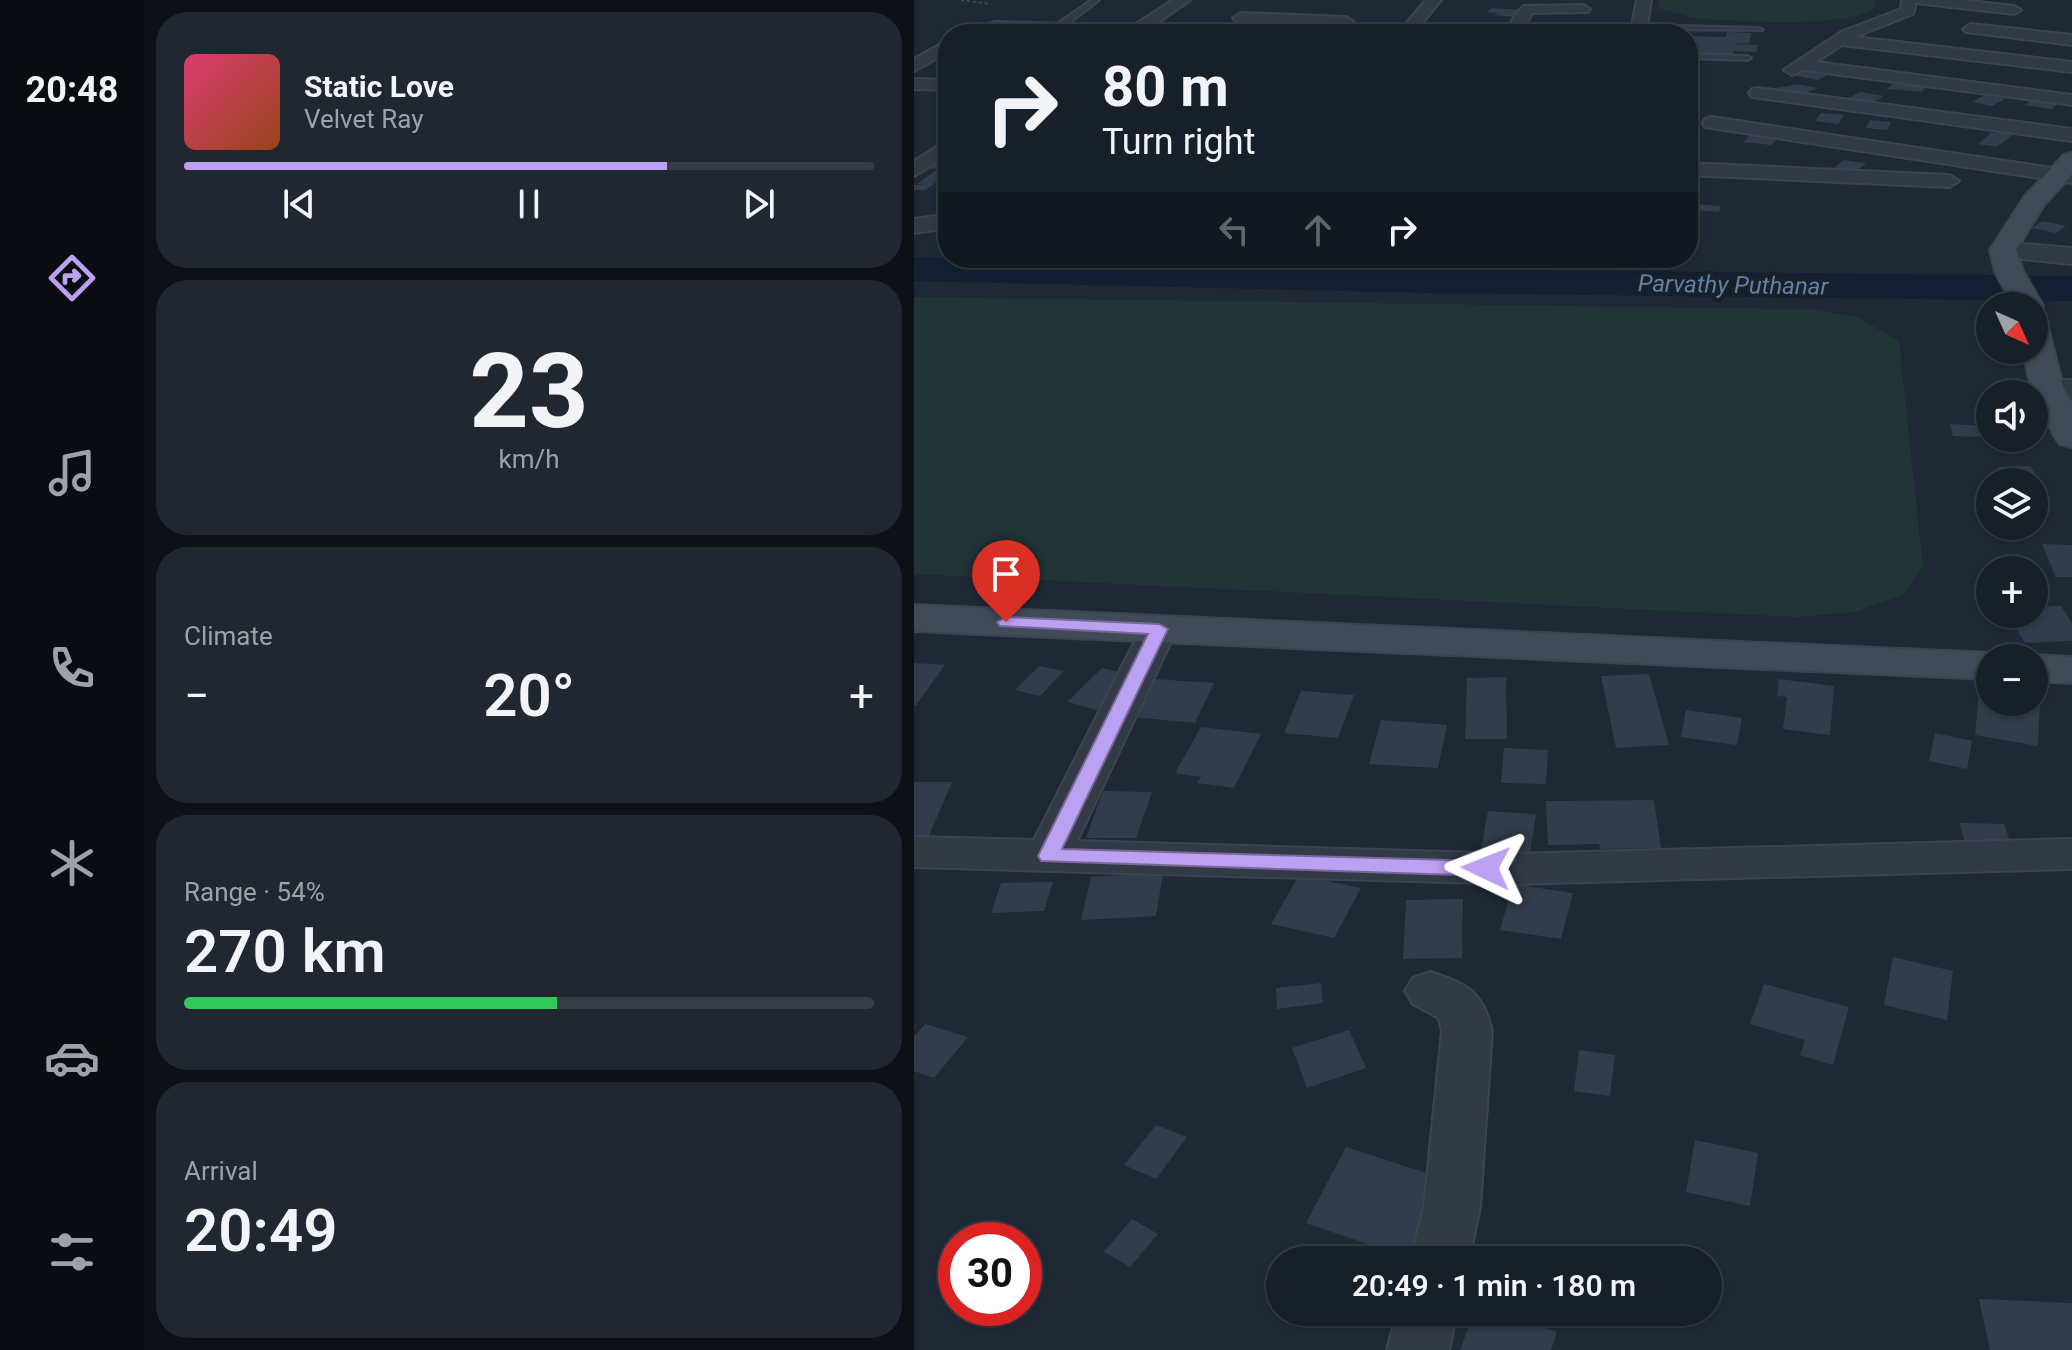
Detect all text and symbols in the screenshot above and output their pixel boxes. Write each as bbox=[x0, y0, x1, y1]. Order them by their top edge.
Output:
text: 80 m bbox=[1102, 54, 1229, 120]
icon: right bbox=[970, 56, 1074, 160]
text: 20:48 bbox=[26, 69, 118, 111]
text: Static Love bbox=[304, 69, 454, 104]
text: Velvet Ray bbox=[304, 104, 424, 134]
text: Turn right bbox=[1102, 121, 1255, 163]
icon: previous bbox=[277, 182, 321, 226]
icon: pause bbox=[507, 182, 551, 226]
icon: next bbox=[737, 182, 781, 226]
icon: left bbox=[1212, 208, 1256, 252]
icon: ahead bbox=[1296, 208, 1340, 252]
icon: right bbox=[1380, 208, 1424, 252]
icon: directions bbox=[44, 250, 100, 306]
water label: Parvathy Puthanar bbox=[1638, 269, 1830, 301]
north arrow bbox=[1976, 292, 2048, 364]
map controls bbox=[1976, 292, 2048, 716]
text: 23 bbox=[469, 331, 589, 452]
button: sound bbox=[1976, 380, 2048, 452]
text: km/h bbox=[498, 444, 560, 474]
icon: music bbox=[44, 445, 100, 501]
button: layers bbox=[1976, 468, 2048, 540]
pin bbox=[972, 540, 1040, 622]
icon: arrive bbox=[984, 552, 1028, 596]
button: + bbox=[1976, 556, 2048, 628]
text: Climate bbox=[184, 621, 273, 651]
icon: phone bbox=[44, 640, 100, 696]
button: − bbox=[1976, 644, 2048, 716]
text: 20° bbox=[483, 660, 575, 731]
text: − bbox=[184, 670, 209, 722]
text: + bbox=[849, 670, 874, 722]
position arrow bbox=[1444, 826, 1528, 910]
icon: climate bbox=[44, 835, 100, 891]
text: Range · 54% bbox=[184, 877, 325, 907]
text: 270 km bbox=[184, 916, 386, 987]
icon: car bbox=[44, 1030, 100, 1086]
text: Arrival bbox=[184, 1156, 258, 1186]
text: 20:49 bbox=[184, 1195, 337, 1266]
speed limit sign: 30 bbox=[938, 1222, 1042, 1326]
icon: filters bbox=[44, 1224, 100, 1280]
text: 20:49 · 1 min · 180 m bbox=[1352, 1268, 1636, 1303]

